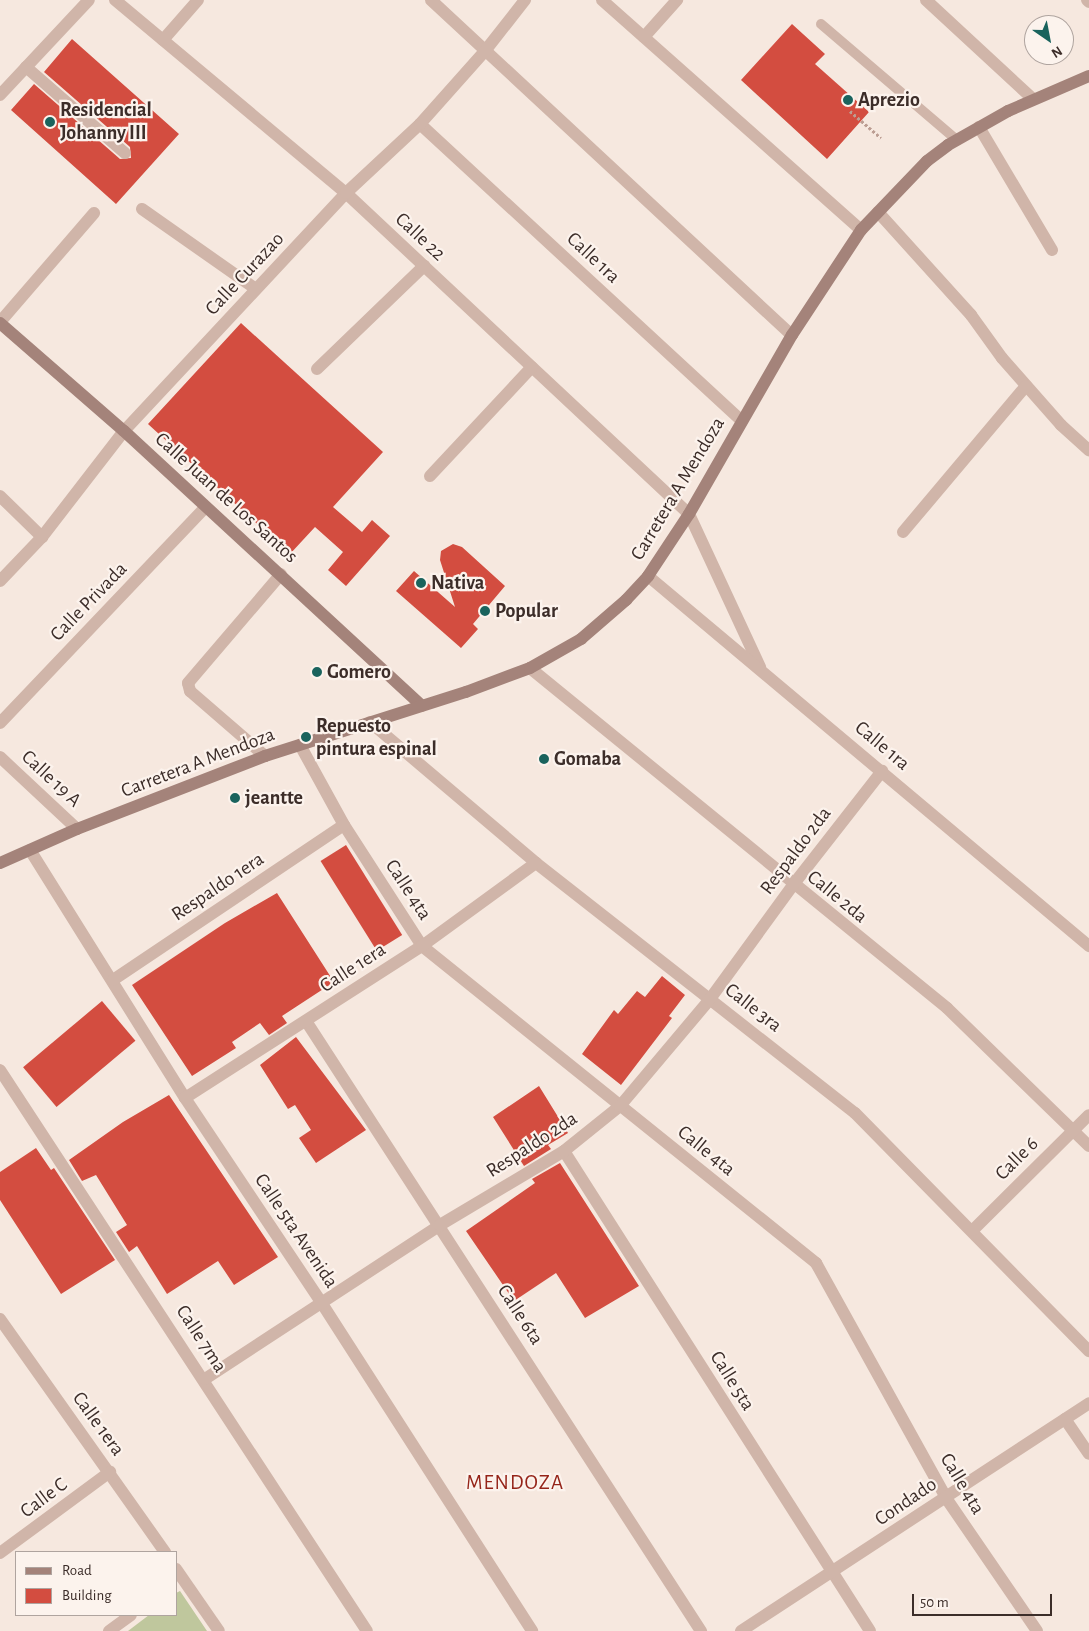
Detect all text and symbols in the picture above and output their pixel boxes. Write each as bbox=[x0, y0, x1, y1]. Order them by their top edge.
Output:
north arrow bbox=[1024, 15, 1074, 65]
text: N bbox=[1049, 43, 1065, 60]
place label: Aprezio bbox=[858, 88, 920, 112]
marker: Aprezio bbox=[842, 94, 854, 106]
place label: Residencial Johanny III bbox=[60, 98, 152, 145]
marker: Residencial Johanny III bbox=[44, 116, 56, 128]
street label: Calle 22 bbox=[390, 208, 450, 266]
street label: Calle Curazao bbox=[200, 227, 290, 321]
street label: Calle 1ra bbox=[561, 227, 625, 289]
street label: Carretera A Mendoza bbox=[626, 413, 730, 565]
street label: Calle Juan de Los Santos bbox=[150, 428, 302, 568]
street label: Calle Privada bbox=[45, 558, 133, 646]
place label: Nativa bbox=[431, 571, 484, 595]
marker: Nativa bbox=[415, 577, 427, 589]
place label: Popular bbox=[495, 599, 558, 623]
marker: Popular bbox=[479, 605, 491, 617]
place label: Gomero bbox=[327, 660, 391, 684]
marker: Gomero bbox=[311, 666, 323, 678]
place label: Repuesto pintura espinal bbox=[316, 714, 437, 761]
street label: Calle 1ra bbox=[850, 716, 914, 776]
street label: Carretera A Mendoza bbox=[118, 723, 278, 803]
marker: Repuesto pintura espinal bbox=[300, 731, 312, 743]
street label: Calle 19 A bbox=[16, 745, 86, 813]
place label: Gomaba bbox=[554, 747, 621, 771]
marker: Gomaba bbox=[538, 753, 550, 765]
place label: jeantte bbox=[245, 786, 303, 810]
marker: jeantte bbox=[229, 792, 241, 804]
street label: Respaldo 2da bbox=[755, 802, 837, 900]
street label: Respaldo 1era bbox=[167, 847, 269, 927]
street label: Calle 4ta bbox=[380, 855, 436, 925]
street label: Calle 2da bbox=[802, 865, 872, 929]
street label: Calle 1era bbox=[316, 938, 390, 998]
street label: Calle 3ra bbox=[720, 978, 786, 1038]
street label: Respaldo 2da bbox=[482, 1107, 582, 1183]
street label: Calle 4ta bbox=[672, 1121, 740, 1181]
street label: Calle 6 bbox=[990, 1132, 1044, 1186]
street label: Calle 5ta Avenida bbox=[249, 1169, 343, 1293]
street label: Calle 6ta bbox=[492, 1280, 548, 1350]
street label: Calle 7ma bbox=[170, 1301, 232, 1377]
street label: Calle 5ta bbox=[704, 1347, 760, 1415]
street label: Calle 1era bbox=[67, 1387, 129, 1461]
street label: Calle 4ta bbox=[934, 1449, 990, 1519]
district label: MENDOZA bbox=[465, 1470, 565, 1496]
street label: Calle C bbox=[16, 1473, 72, 1523]
street label: Condado bbox=[870, 1473, 942, 1531]
legend bbox=[15, 1551, 178, 1616]
text: Road bbox=[62, 1563, 92, 1578]
scale bar bbox=[914, 1584, 1054, 1616]
text: Building bbox=[62, 1588, 112, 1603]
text: 50 m bbox=[920, 1595, 949, 1610]

